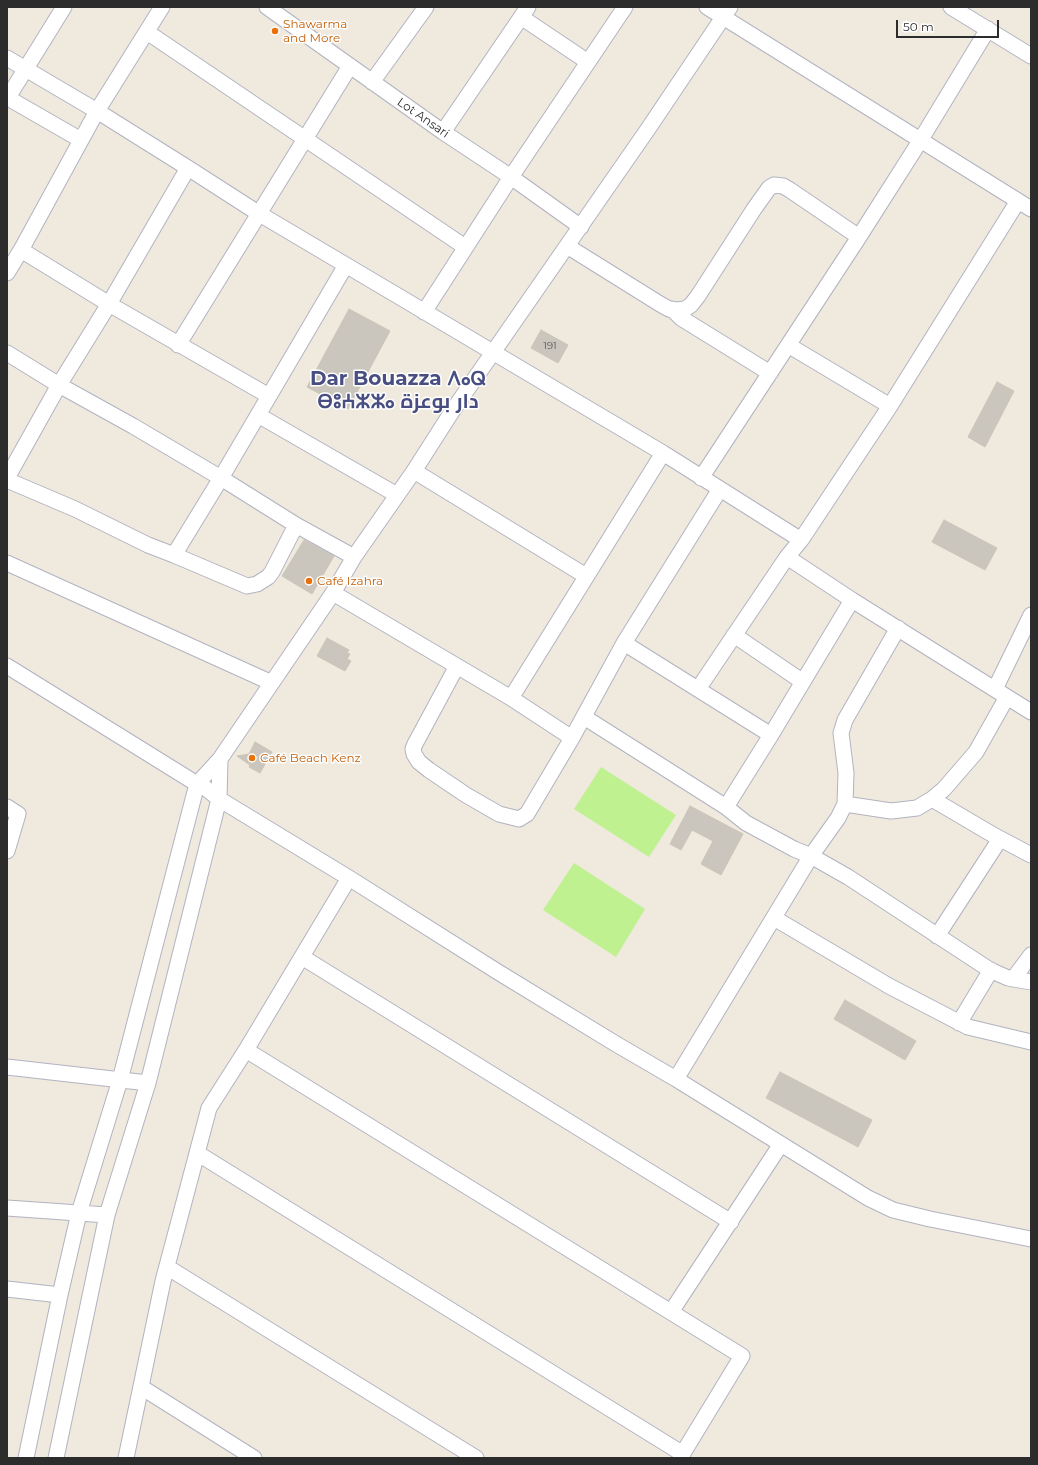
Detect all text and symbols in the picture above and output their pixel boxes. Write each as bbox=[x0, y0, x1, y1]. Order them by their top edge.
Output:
scale bar bbox=[898, 12, 1001, 38]
place label: Shawarma and More bbox=[283, 17, 347, 45]
text: 50 m bbox=[903, 19, 934, 34]
marker: Shawarma and More bbox=[270, 26, 280, 36]
street label: Lot Ansari bbox=[394, 95, 452, 141]
house number: 191 bbox=[543, 340, 557, 352]
district label: Dar Bouazza ⴷⴰⵕ ⴱⵓⵄⵣⵣⴰ دار بوعزة bbox=[310, 367, 486, 414]
place label: Café Izahra bbox=[317, 574, 383, 588]
marker: Café Izahra bbox=[304, 576, 314, 586]
place label: Café Beach Kenz bbox=[260, 751, 361, 765]
marker: Café Beach Kenz bbox=[247, 753, 257, 763]

